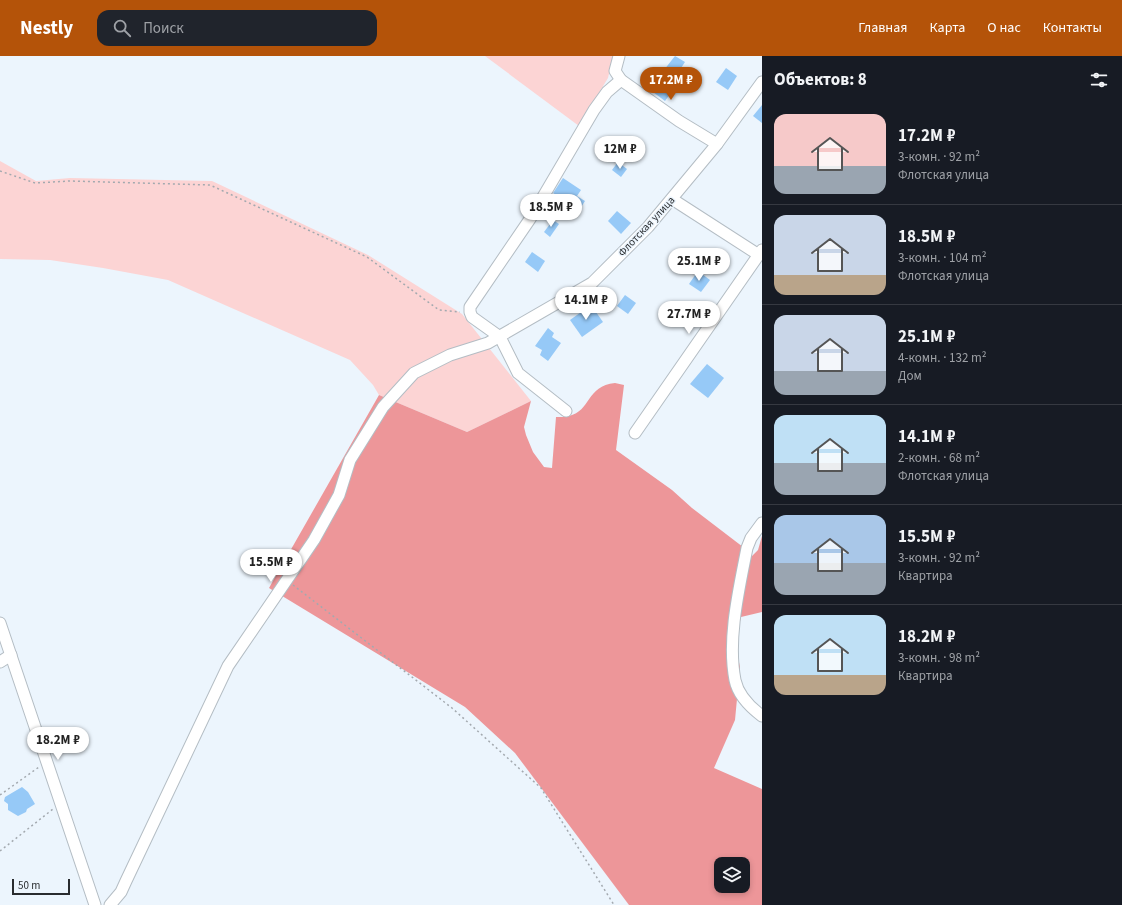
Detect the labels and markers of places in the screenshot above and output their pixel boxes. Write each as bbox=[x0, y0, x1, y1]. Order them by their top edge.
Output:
pin: 17.2M ₽ bbox=[634, 67, 708, 101]
pin: 12M ₽ bbox=[592, 136, 648, 170]
pin: 18.5M ₽ bbox=[514, 194, 588, 228]
pin: 25.1M ₽ bbox=[662, 248, 736, 282]
pin: 14.1M ₽ bbox=[549, 287, 623, 321]
pin: 27.7M ₽ bbox=[652, 301, 726, 335]
pin: 15.5M ₽ bbox=[234, 549, 308, 583]
pin: 18.2M ₽ bbox=[21, 727, 95, 761]

